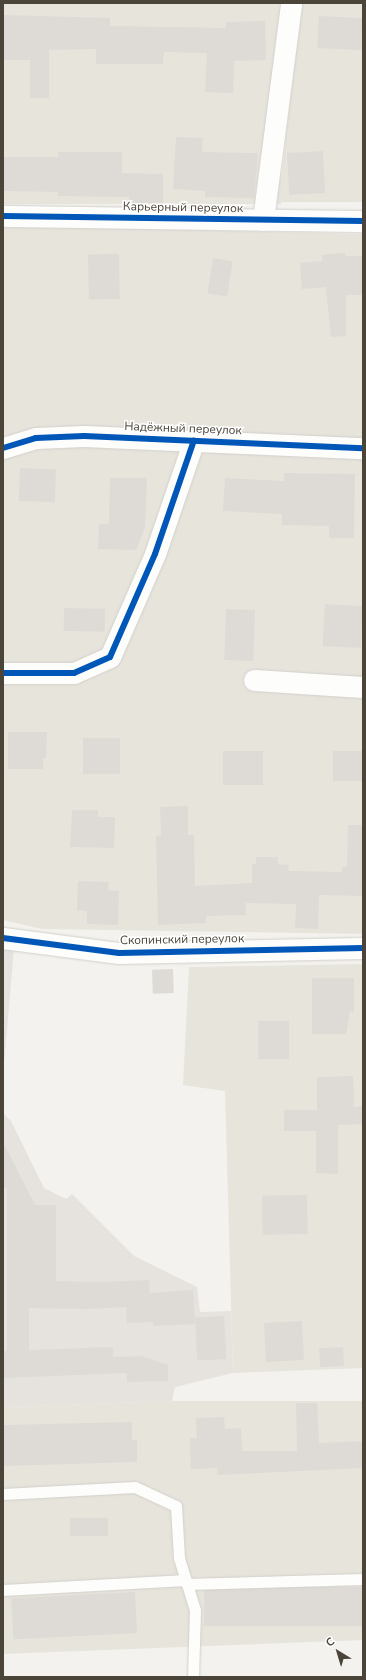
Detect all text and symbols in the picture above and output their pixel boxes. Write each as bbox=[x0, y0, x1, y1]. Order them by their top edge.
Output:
street label: Карьерный переулок bbox=[123, 200, 243, 216]
street label: Надёжный переулок bbox=[124, 420, 242, 438]
street label: Скопинский переулок bbox=[120, 932, 244, 948]
north arrow bbox=[318, 1632, 358, 1672]
text: С bbox=[323, 1634, 338, 1650]

